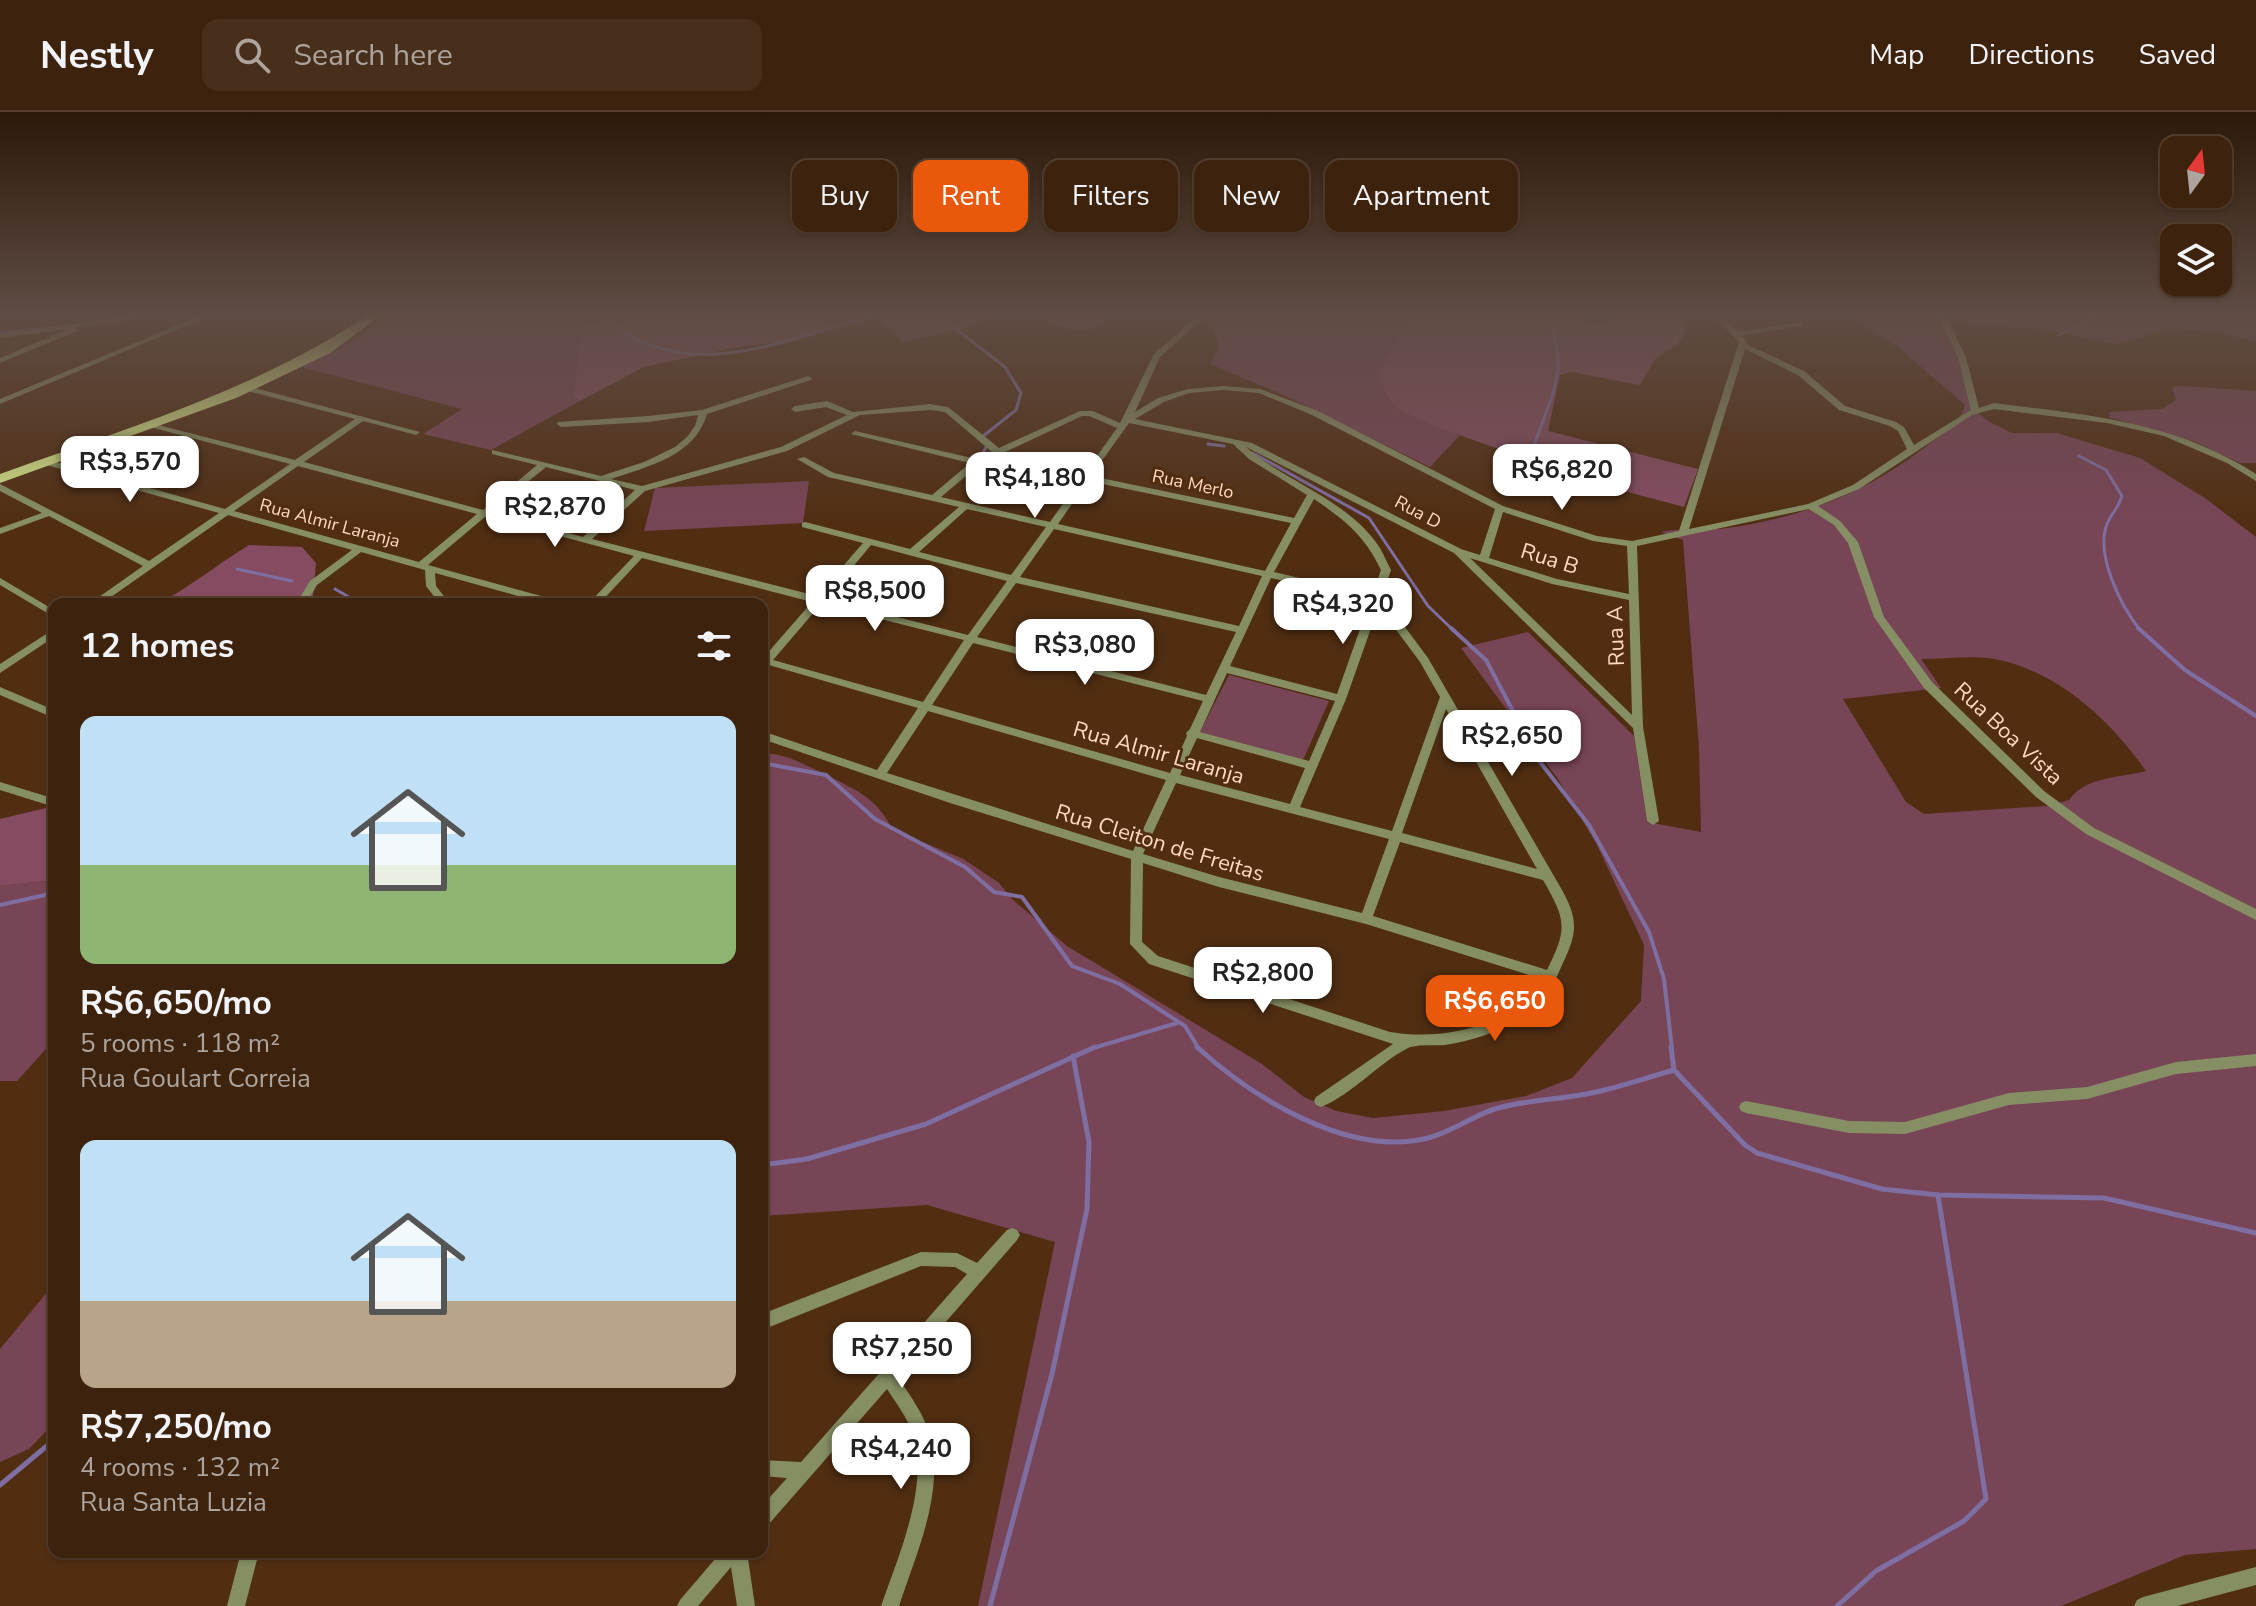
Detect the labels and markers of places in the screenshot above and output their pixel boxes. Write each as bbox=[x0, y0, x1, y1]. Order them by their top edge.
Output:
pin: R$3,570 bbox=[56, 436, 204, 504]
pin: R$6,820 bbox=[1488, 444, 1636, 512]
pin: R$4,180 bbox=[961, 452, 1109, 520]
pin: R$2,870 bbox=[481, 481, 629, 549]
pin: R$8,500 bbox=[801, 565, 949, 633]
pin: R$4,320 bbox=[1269, 578, 1417, 646]
pin: R$3,080 bbox=[1011, 619, 1159, 687]
pin: R$2,650 bbox=[1438, 710, 1586, 778]
pin: R$2,800 bbox=[1189, 947, 1337, 1015]
pin: R$6,650 bbox=[1421, 975, 1569, 1043]
pin: R$7,250 bbox=[828, 1322, 976, 1390]
pin: R$4,240 bbox=[827, 1423, 975, 1491]

